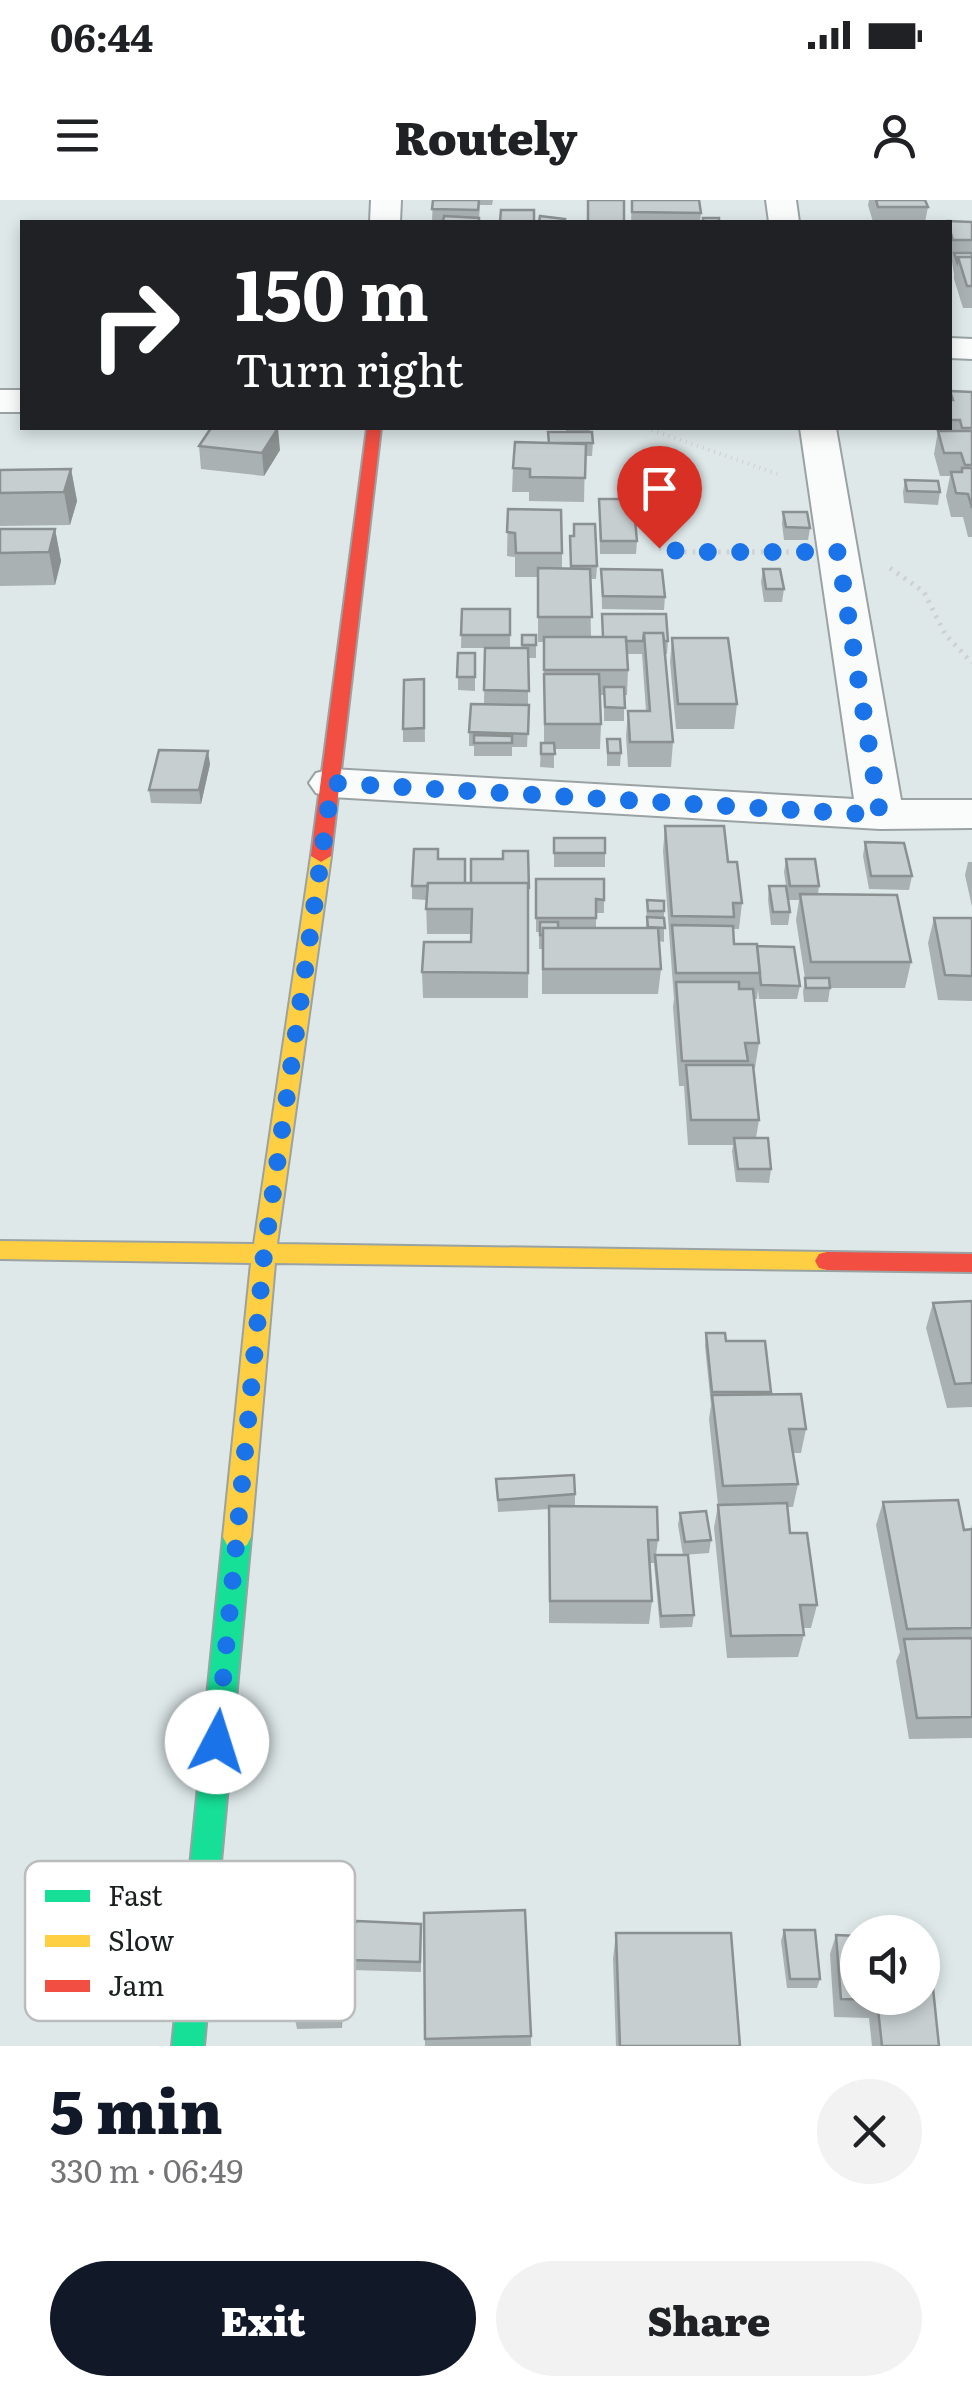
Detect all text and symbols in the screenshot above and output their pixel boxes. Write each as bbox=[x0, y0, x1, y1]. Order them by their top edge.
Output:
text: 06:44 bbox=[50, 7, 153, 64]
text: Routely bbox=[394, 102, 578, 169]
icon: menu bbox=[50, 108, 105, 163]
icon: person bbox=[867, 108, 922, 163]
text: 150 m bbox=[235, 239, 429, 343]
icon: right bbox=[70, 260, 200, 390]
text: Turn right bbox=[235, 334, 463, 401]
pin bbox=[617, 446, 702, 549]
icon: arrive bbox=[632, 461, 687, 516]
position arrow bbox=[165, 1690, 269, 1794]
legend bbox=[25, 1861, 355, 2021]
text: Fast bbox=[108, 1873, 163, 1915]
map controls bbox=[840, 1915, 940, 2015]
button: sound bbox=[840, 1915, 940, 2015]
text: Slow bbox=[108, 1918, 174, 1960]
text: Jam bbox=[108, 1963, 164, 2005]
text: 5 min bbox=[50, 2063, 223, 2152]
button: close bbox=[817, 2079, 922, 2184]
text: 330 m · 06:49 bbox=[50, 2145, 243, 2193]
button: Exit bbox=[50, 2261, 476, 2376]
button: Share bbox=[496, 2261, 922, 2376]

